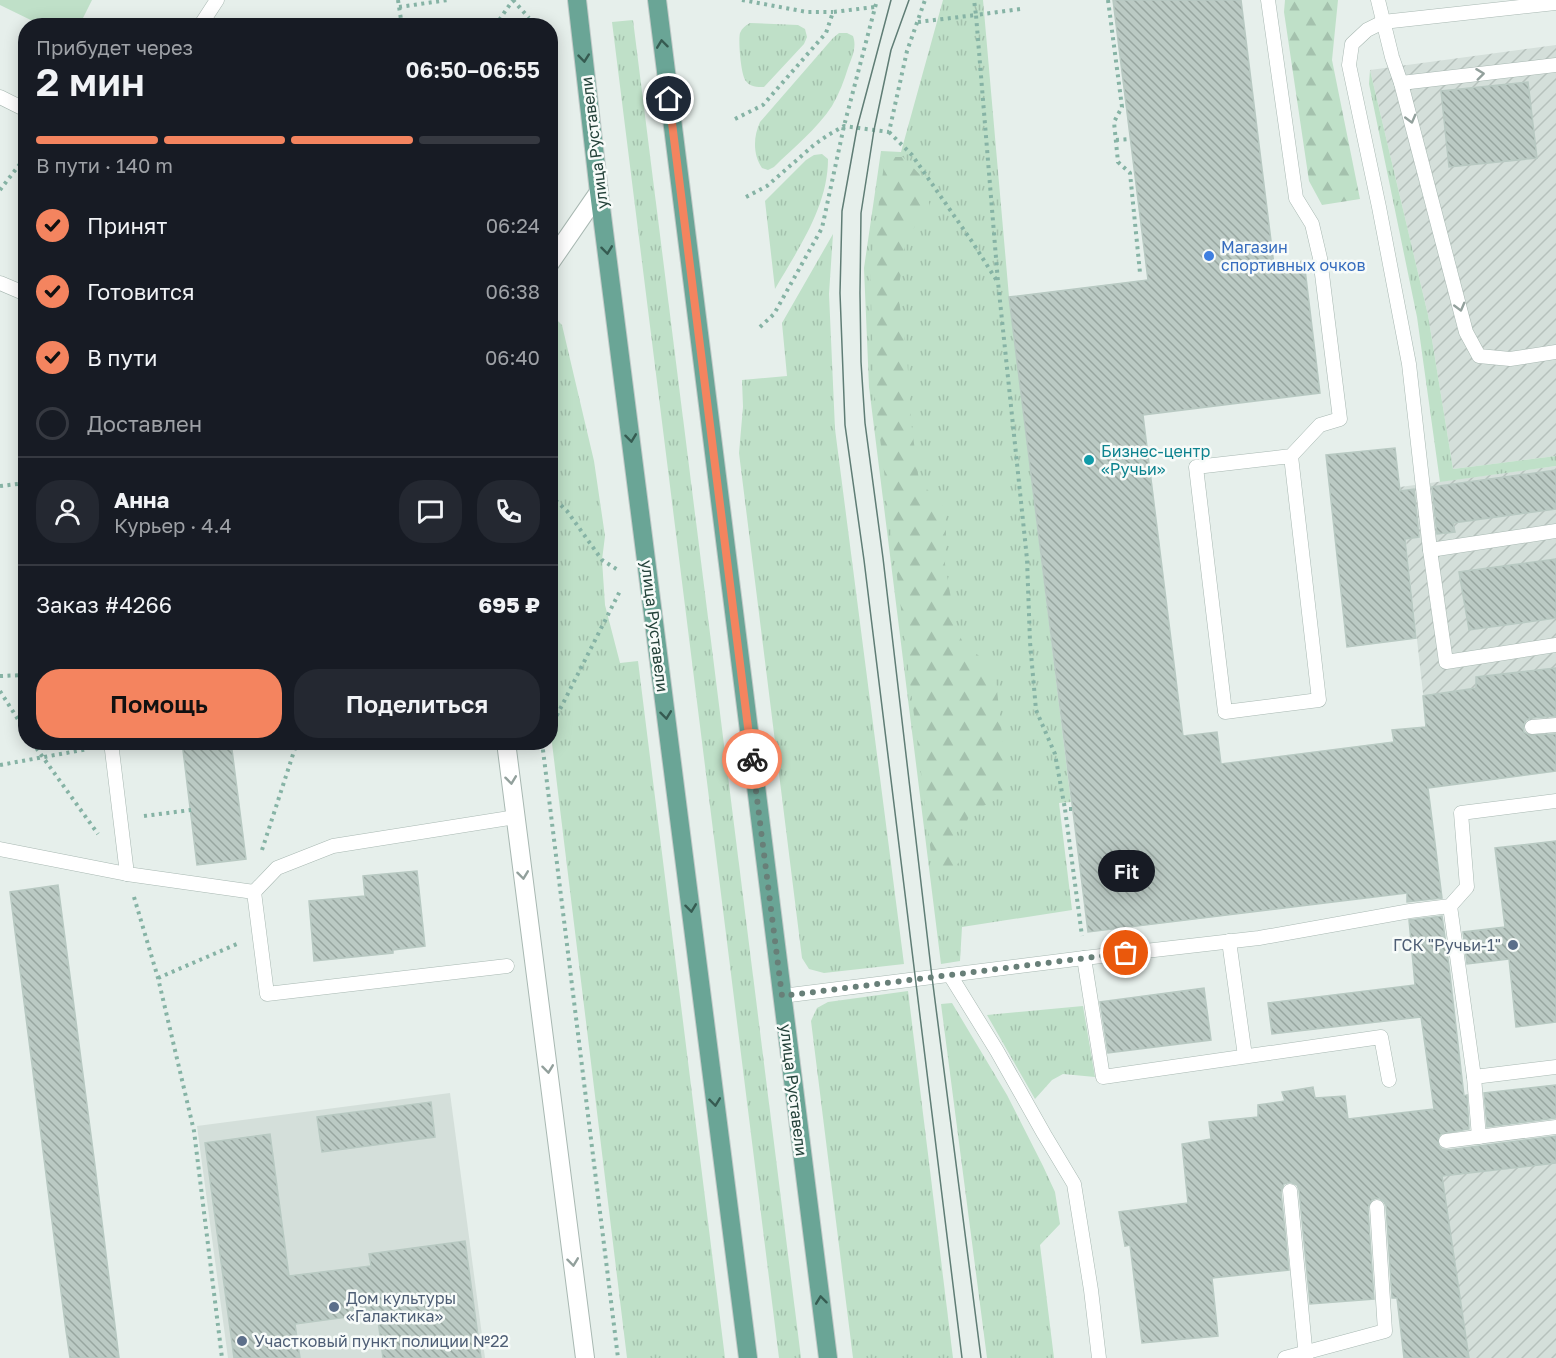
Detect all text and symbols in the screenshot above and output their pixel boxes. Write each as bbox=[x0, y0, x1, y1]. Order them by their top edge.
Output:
text: Прибудет через bbox=[36, 35, 193, 59]
one-way arrow bbox=[656, 39, 668, 48]
one-way arrow bbox=[577, 54, 590, 63]
text: 06:50–06:55 bbox=[406, 56, 540, 83]
text: 2 мин bbox=[36, 58, 145, 105]
one-way arrow bbox=[1476, 68, 1485, 81]
pin bbox=[643, 73, 694, 124]
street label: улица Руставели bbox=[576, 76, 612, 210]
icon: home bbox=[652, 82, 685, 115]
one-way arrow bbox=[1403, 114, 1416, 124]
text: В пути · 140 m bbox=[36, 153, 173, 177]
icon: check bbox=[36, 209, 69, 242]
text: Принят bbox=[87, 212, 167, 239]
text: 06:24 bbox=[486, 213, 540, 237]
place label: Магазин спортивных очков bbox=[1221, 237, 1365, 275]
one-way arrow bbox=[600, 246, 612, 255]
marker: Магазин спортивных очков bbox=[1202, 249, 1216, 263]
icon: check bbox=[36, 275, 69, 308]
text: Готовится bbox=[87, 278, 195, 305]
text: 06:38 bbox=[486, 279, 540, 303]
one-way arrow bbox=[1453, 302, 1465, 312]
icon: check bbox=[36, 341, 69, 374]
text: В пути bbox=[87, 344, 157, 371]
text: 06:40 bbox=[485, 345, 540, 369]
text: Доставлен bbox=[87, 410, 202, 437]
one-way arrow bbox=[624, 433, 637, 442]
place label: Бизнес-центр «Ручьи» bbox=[1101, 441, 1210, 479]
marker: Бизнес-центр «Ручьи» bbox=[1082, 453, 1096, 467]
button: person bbox=[36, 480, 99, 543]
button: chat bbox=[399, 480, 462, 543]
button: phone bbox=[477, 480, 540, 543]
text: Анна bbox=[114, 486, 169, 513]
text: Курьер · 4.4 bbox=[114, 513, 232, 537]
street label: улица Руставели bbox=[637, 559, 673, 693]
text: Заказ #4266 bbox=[36, 591, 172, 618]
text: 695 ₽ bbox=[478, 591, 540, 618]
button: Помощь bbox=[36, 669, 282, 738]
button: Поделиться bbox=[294, 669, 540, 738]
one-way arrow bbox=[660, 710, 672, 719]
courier bbox=[722, 729, 782, 789]
icon: bike bbox=[736, 743, 769, 776]
one-way arrow bbox=[504, 775, 517, 784]
callout: Fit bbox=[1098, 851, 1154, 893]
text: Fit bbox=[1114, 859, 1139, 883]
one-way arrow bbox=[517, 871, 529, 880]
one-way arrow bbox=[684, 903, 697, 913]
pin bbox=[1100, 927, 1151, 978]
place label: ГСК "Ручьи-1" bbox=[1393, 935, 1501, 955]
icon: bag bbox=[1109, 936, 1142, 969]
marker: ГСК "Ручьи-1" bbox=[1506, 938, 1520, 952]
street label: улица Руставели bbox=[776, 1023, 812, 1157]
one-way arrow bbox=[541, 1064, 554, 1073]
one-way arrow bbox=[709, 1097, 721, 1106]
one-way arrow bbox=[566, 1258, 578, 1267]
place label: Дом культуры «Галактика» bbox=[346, 1288, 456, 1326]
one-way arrow bbox=[815, 1295, 827, 1305]
marker: Дом культуры «Галактика» bbox=[327, 1300, 341, 1314]
place label: Участковый пункт полиции №22 bbox=[254, 1331, 509, 1351]
marker: Участковый пункт полиции №22 bbox=[235, 1334, 249, 1348]

